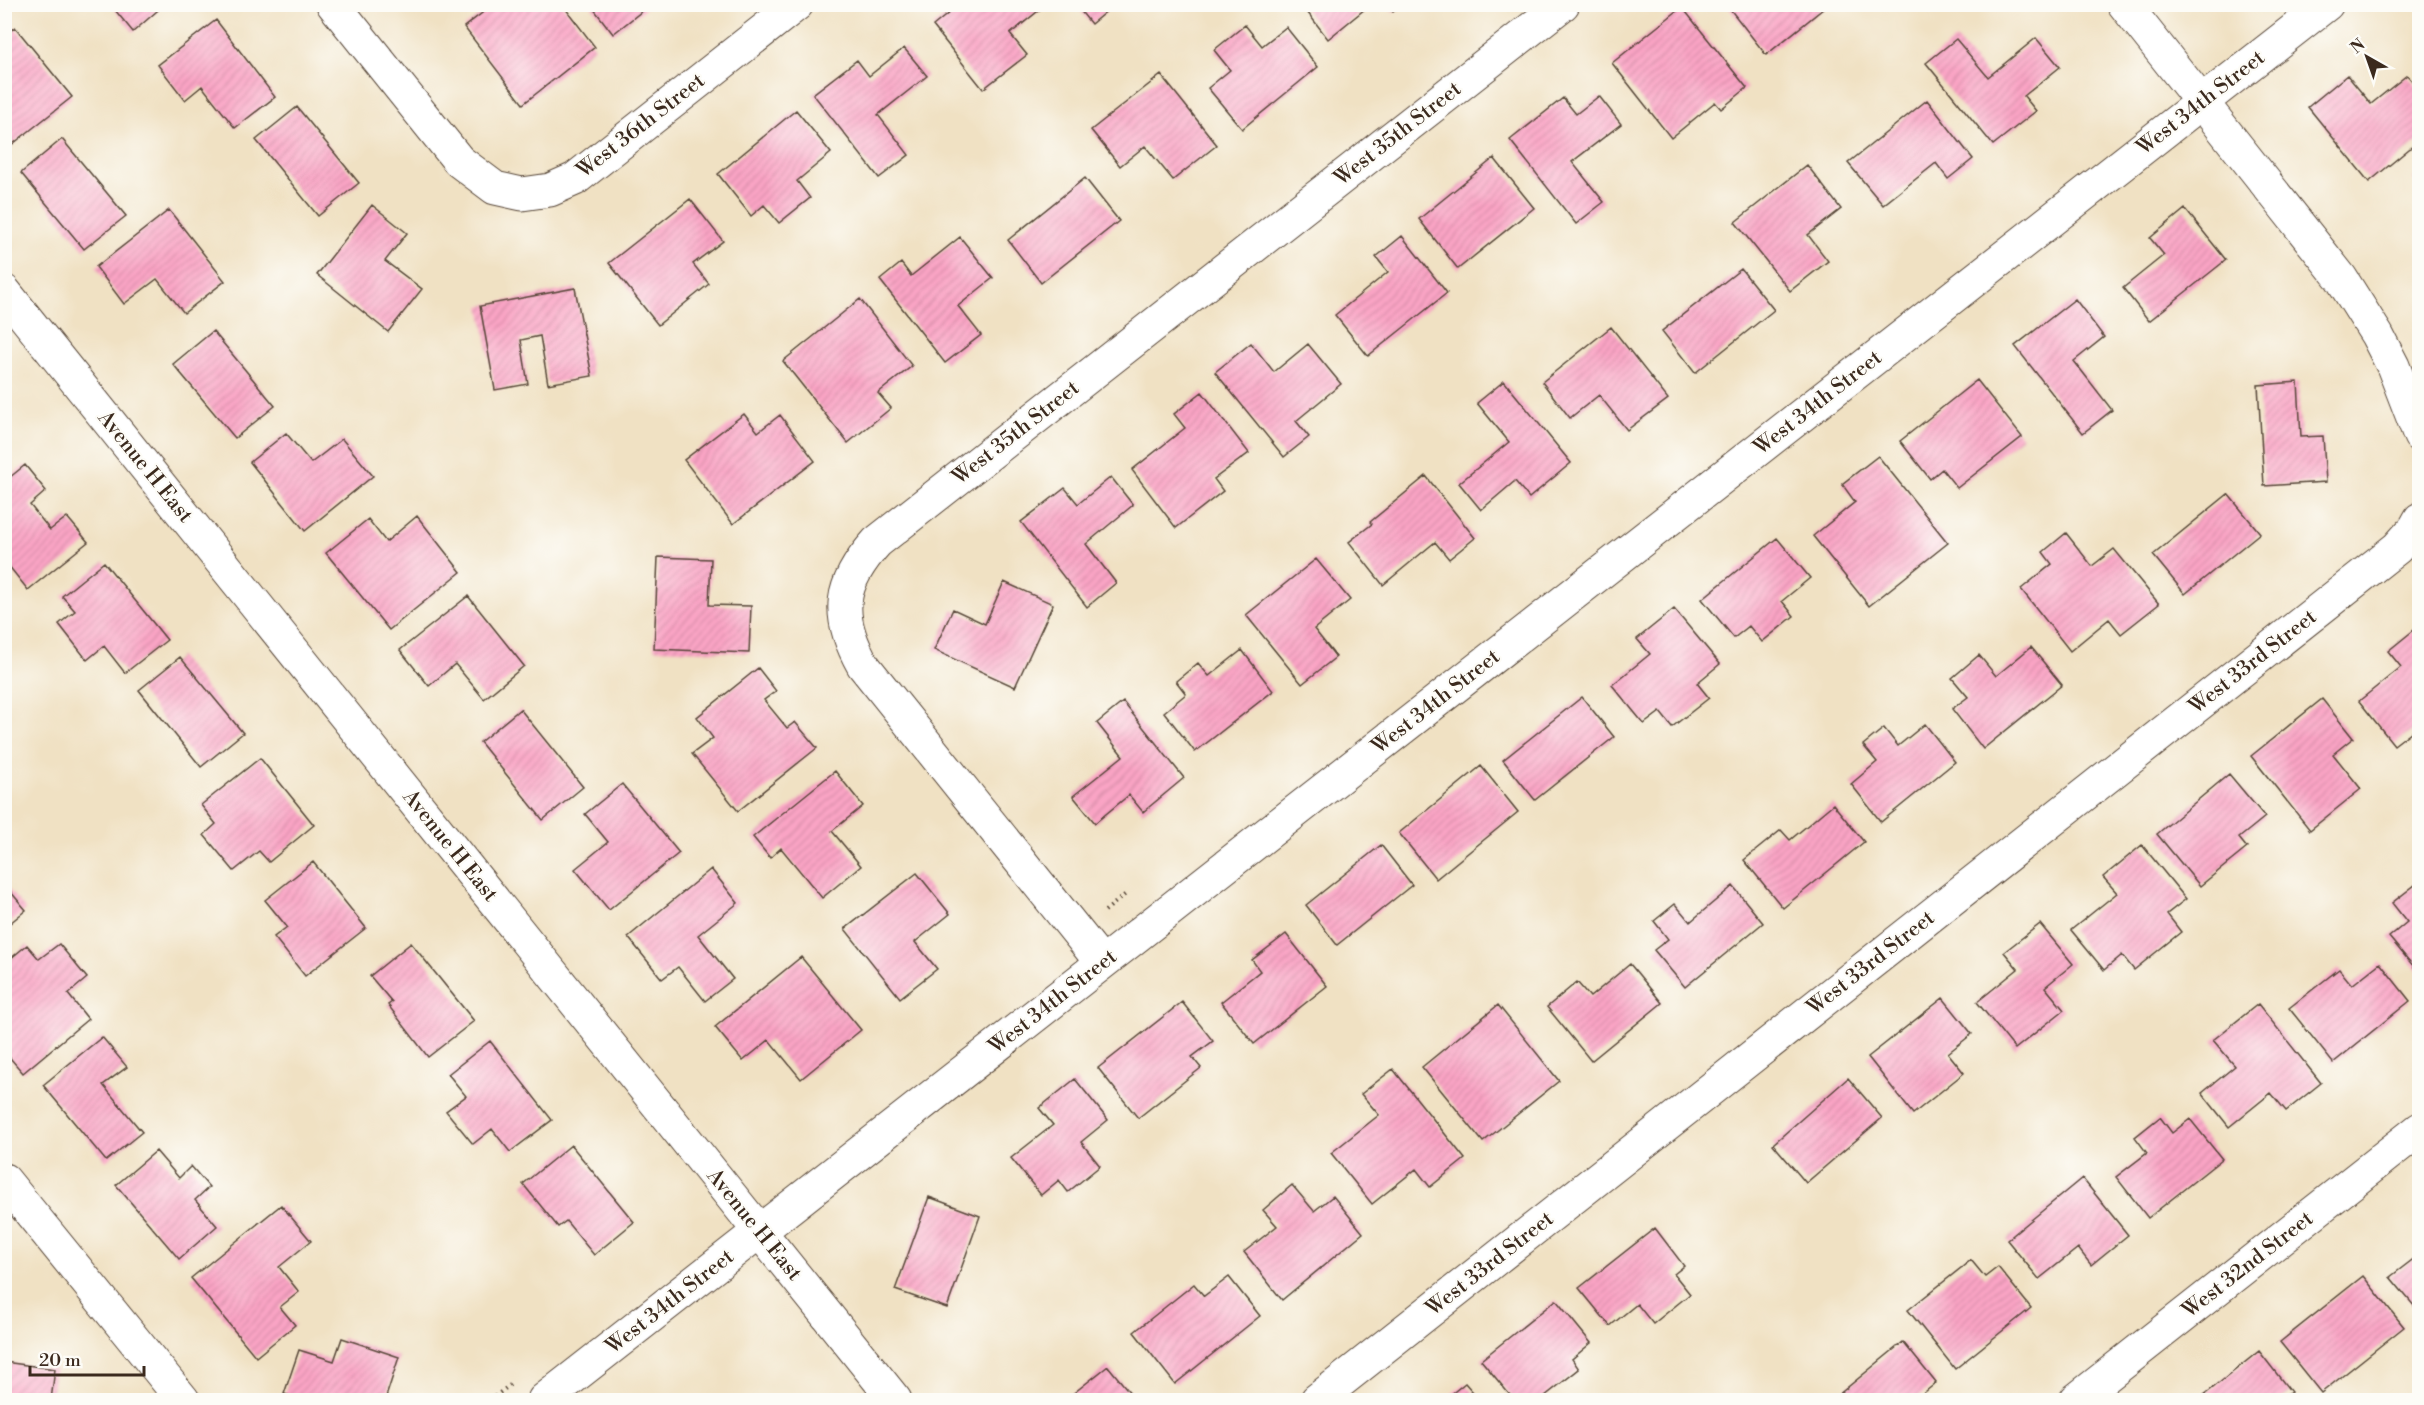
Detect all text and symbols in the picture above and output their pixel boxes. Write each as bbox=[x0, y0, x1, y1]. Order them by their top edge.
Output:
north arrow bbox=[2337, 27, 2397, 87]
text: N bbox=[2347, 34, 2370, 58]
street label: West 34th Street bbox=[2131, 45, 2271, 162]
street label: West 36th Street bbox=[571, 68, 711, 185]
street label: West 35th Street bbox=[1328, 76, 1467, 192]
street label: West 34th Street bbox=[1748, 345, 1888, 462]
street label: West 35th Street bbox=[946, 375, 1085, 491]
street label: Avenue H East bbox=[91, 405, 198, 529]
street label: West 33rd Street bbox=[2183, 604, 2322, 721]
street label: West 34th Street bbox=[1366, 644, 1506, 761]
street label: Avenue H East bbox=[396, 784, 503, 908]
street label: West 33rd Street bbox=[1801, 905, 1940, 1022]
street label: West 34th Street bbox=[983, 944, 1123, 1061]
street label: Avenue H East bbox=[700, 1163, 807, 1287]
street label: West 33rd Street bbox=[1420, 1206, 1559, 1323]
street label: West 32nd Street bbox=[2177, 1206, 2319, 1325]
street label: West 34th Street bbox=[600, 1244, 740, 1361]
scale bar bbox=[30, 1339, 144, 1377]
text: 20 m bbox=[39, 1349, 81, 1372]

